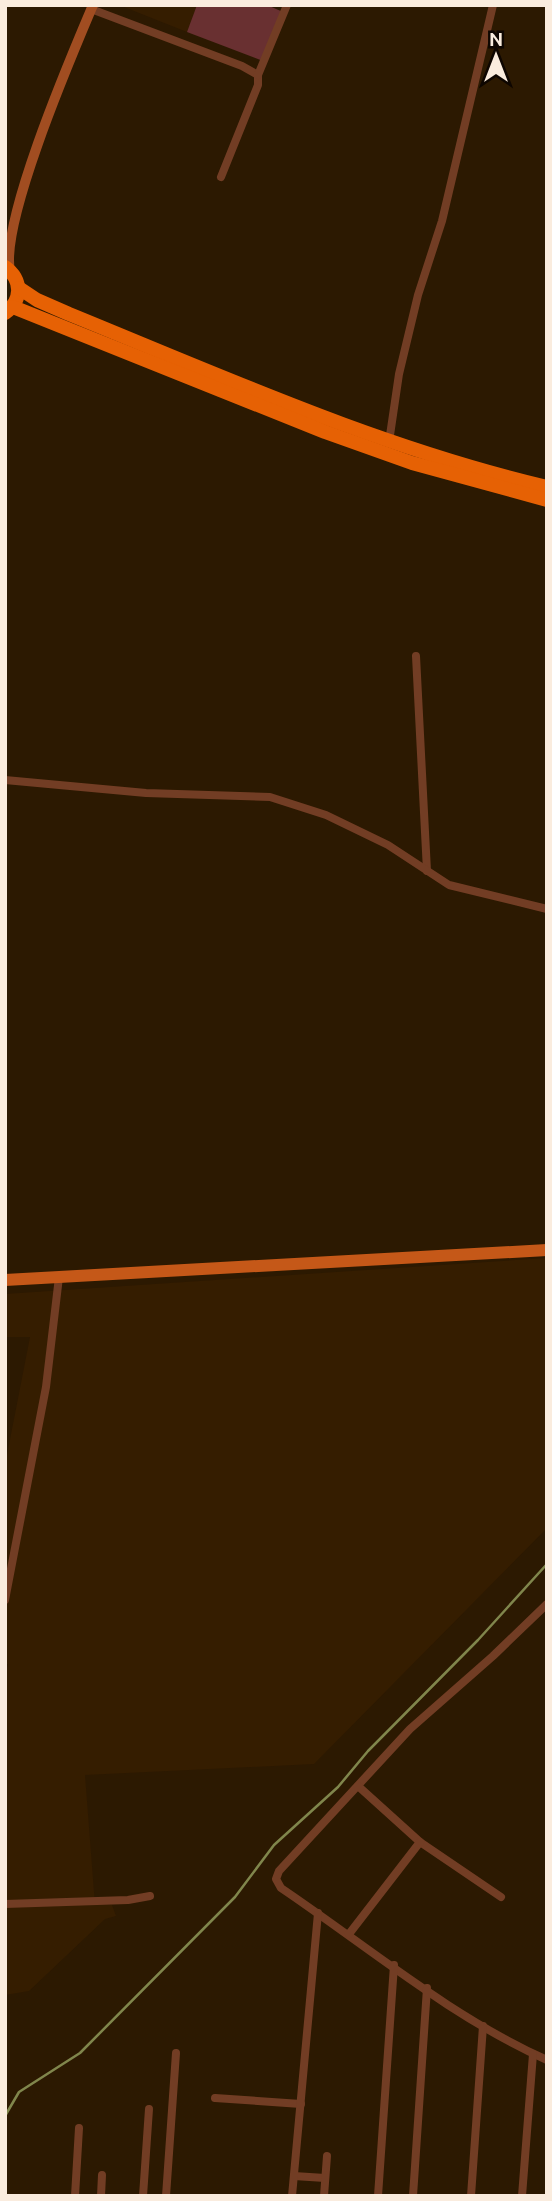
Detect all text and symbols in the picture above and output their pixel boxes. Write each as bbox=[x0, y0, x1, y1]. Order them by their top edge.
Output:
north arrow bbox=[461, 21, 531, 91]
text: N bbox=[489, 28, 503, 50]

